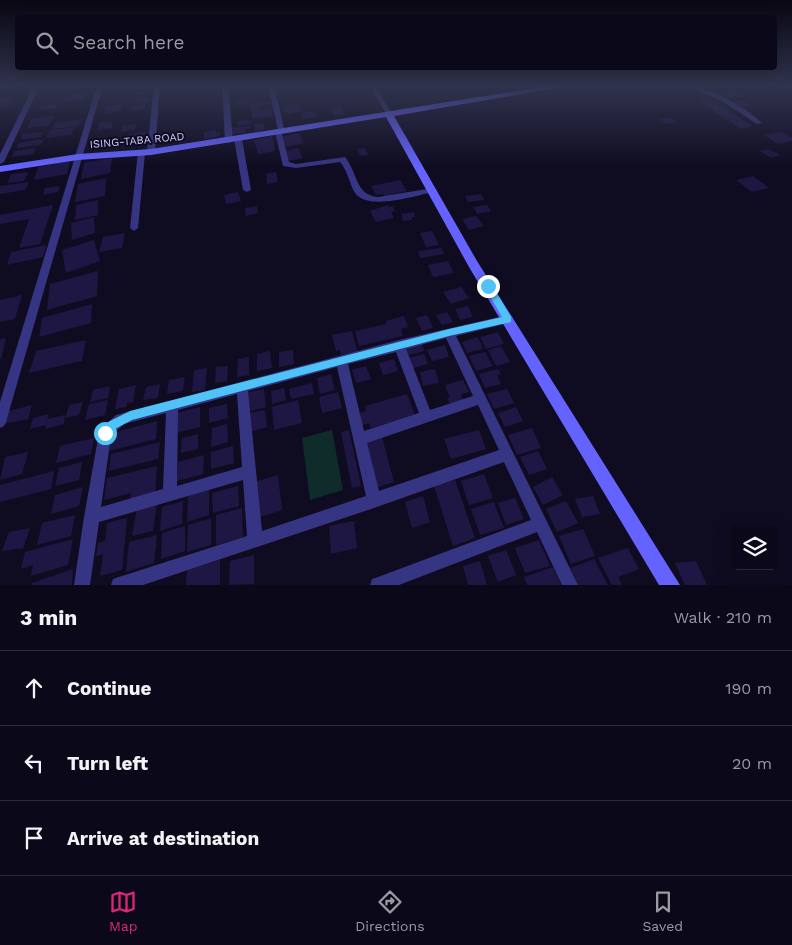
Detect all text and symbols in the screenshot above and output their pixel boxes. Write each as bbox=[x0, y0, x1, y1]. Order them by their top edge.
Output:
search box bbox=[15, 15, 777, 70]
icon: search bbox=[33, 29, 61, 57]
text: Search here bbox=[73, 31, 184, 54]
street label: ISING-TABA ROAD bbox=[89, 130, 185, 151]
route end bbox=[477, 275, 500, 298]
route start bbox=[94, 422, 117, 445]
map controls bbox=[732, 525, 777, 570]
button: layers bbox=[732, 525, 777, 570]
text: 3 min bbox=[20, 605, 77, 630]
text: Walk · 210 m bbox=[674, 608, 772, 627]
icon: ahead bbox=[20, 674, 48, 702]
text: Continue bbox=[67, 677, 151, 700]
text: 190 m bbox=[725, 679, 772, 698]
icon: left bbox=[20, 749, 48, 777]
text: Turn left bbox=[67, 752, 148, 775]
text: 20 m bbox=[732, 754, 772, 773]
icon: arrive bbox=[20, 824, 48, 852]
text: Arrive at destination bbox=[67, 827, 259, 850]
tab: Map bbox=[109, 888, 138, 934]
tab: Directions bbox=[355, 888, 425, 934]
tab: Saved bbox=[642, 888, 683, 934]

